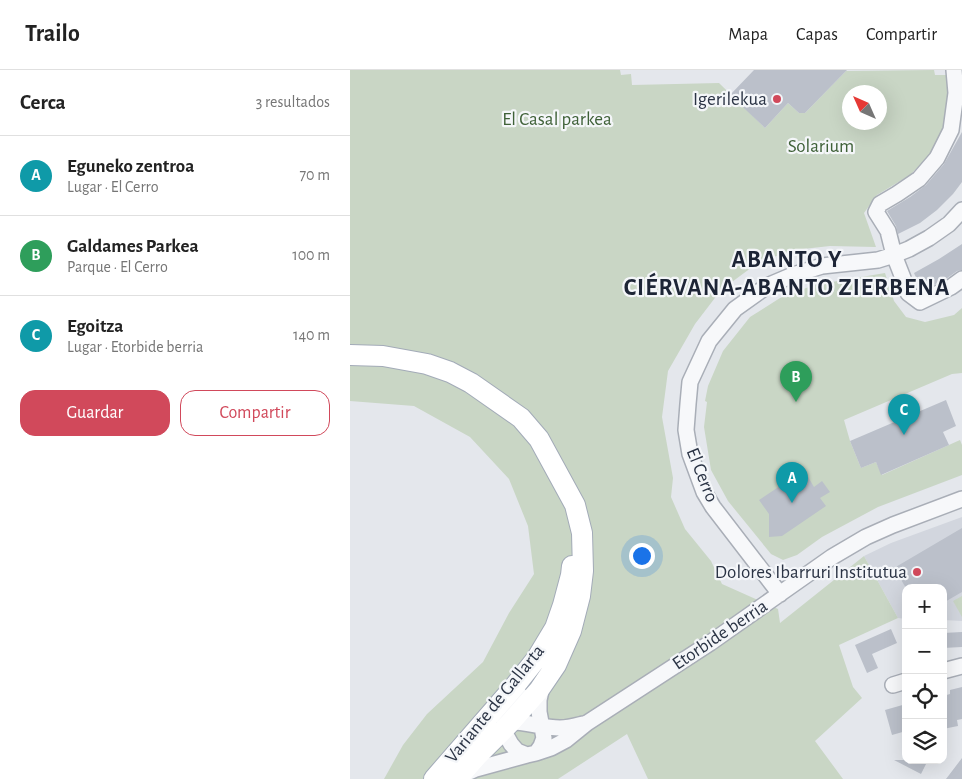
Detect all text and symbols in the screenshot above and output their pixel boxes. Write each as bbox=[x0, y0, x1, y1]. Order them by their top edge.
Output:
text: Trailo bbox=[25, 22, 80, 46]
text: Mapa bbox=[728, 26, 768, 44]
text: Capas bbox=[796, 26, 838, 44]
text: Compartir bbox=[866, 26, 937, 44]
north arrow bbox=[842, 85, 887, 130]
place label: Igerilekua bbox=[693, 90, 767, 109]
text: Cerca bbox=[20, 92, 66, 113]
marker: Igerilekua bbox=[771, 93, 783, 105]
text: 3 resultados bbox=[256, 94, 330, 110]
park label: El Casal parkea bbox=[502, 110, 612, 129]
park label: Solarium bbox=[788, 137, 854, 156]
text: Eguneko zentroa bbox=[67, 157, 194, 176]
text: A bbox=[31, 167, 41, 183]
text: 70 m bbox=[299, 167, 330, 183]
text: Lugar · El Cerro bbox=[67, 179, 159, 195]
text: Galdames Parkea bbox=[67, 237, 199, 256]
text: B bbox=[31, 247, 41, 263]
text: 100 m bbox=[292, 247, 330, 263]
district label: ABANTO Y CIÉRVANA-ABANTO ZIERBENA bbox=[624, 248, 950, 300]
text: Parque · El Cerro bbox=[67, 259, 168, 275]
text: Egoitza bbox=[67, 317, 124, 336]
text: C bbox=[32, 327, 40, 343]
text: 140 m bbox=[293, 327, 330, 343]
text: Lugar · Etorbide berria bbox=[67, 339, 203, 355]
pin: B bbox=[780, 361, 812, 402]
button: Guardar bbox=[20, 390, 170, 436]
button: Compartir bbox=[180, 390, 330, 436]
pin: C bbox=[888, 394, 920, 435]
street label: El Cerro bbox=[683, 445, 721, 505]
pin: A bbox=[776, 462, 808, 503]
your location bbox=[629, 543, 655, 569]
place label: Dolores Ibarruri Institutua bbox=[715, 563, 907, 582]
marker: Dolores Ibarruri Institutua bbox=[911, 566, 923, 578]
map controls bbox=[902, 584, 947, 764]
button: + bbox=[902, 584, 947, 629]
street label: Etorbide berria bbox=[669, 596, 771, 674]
button: − bbox=[902, 629, 947, 674]
street label: Variante de Gallarta bbox=[442, 641, 548, 767]
button: locate bbox=[902, 674, 947, 719]
button: layers bbox=[902, 719, 947, 764]

